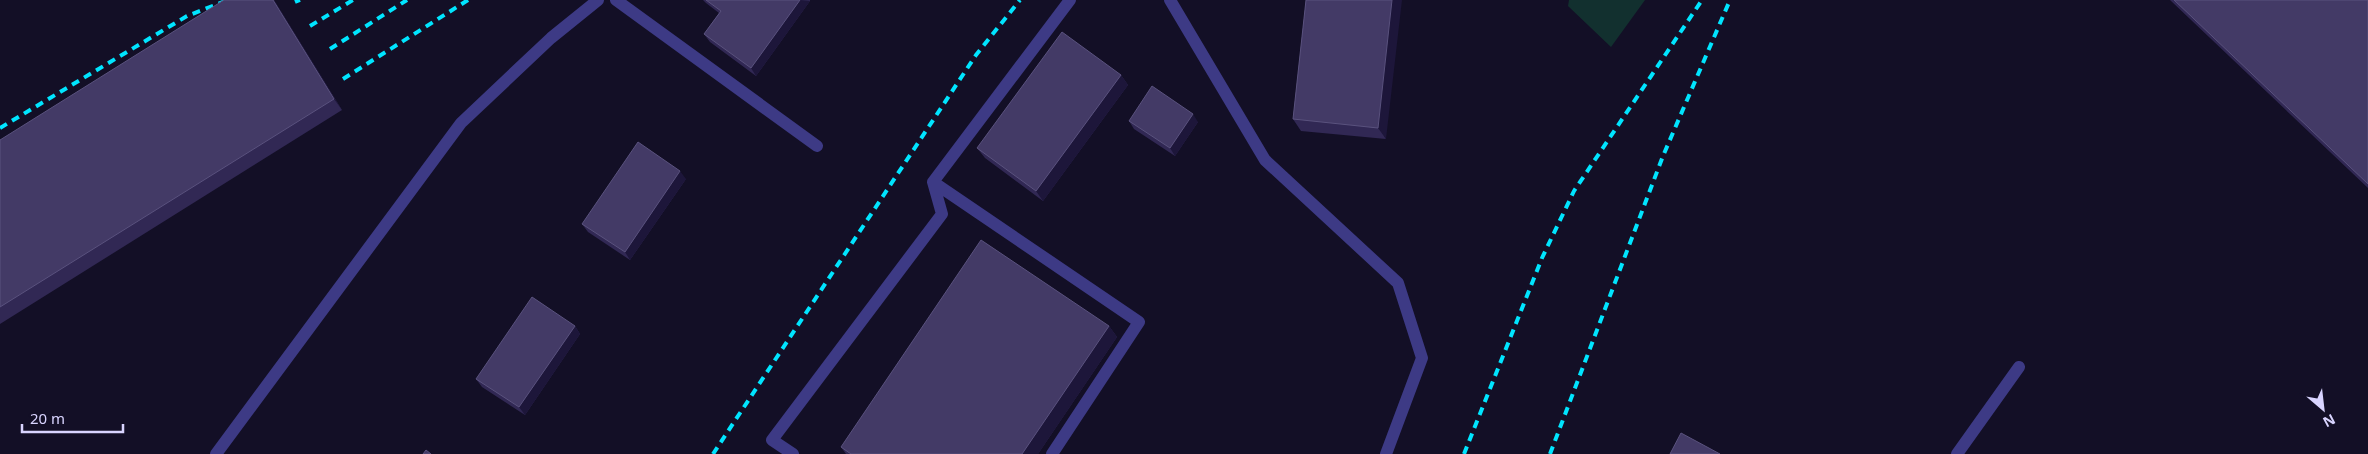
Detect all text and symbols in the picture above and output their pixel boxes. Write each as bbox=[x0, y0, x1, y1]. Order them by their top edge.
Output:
north arrow bbox=[2298, 384, 2348, 434]
scale bar bbox=[22, 402, 124, 434]
text: 20 m bbox=[30, 408, 65, 428]
text: N bbox=[2320, 410, 2339, 432]

